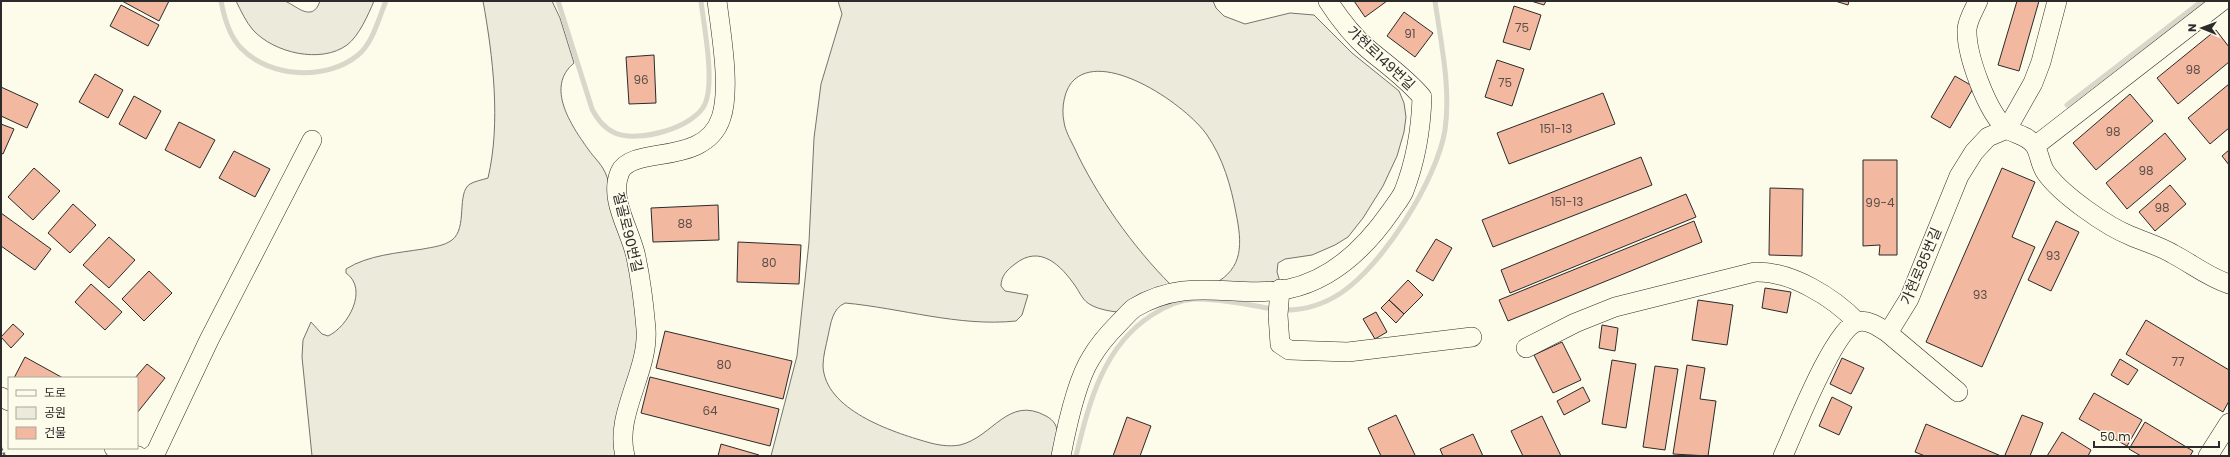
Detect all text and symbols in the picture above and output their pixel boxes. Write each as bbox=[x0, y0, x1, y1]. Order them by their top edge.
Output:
north arrow bbox=[2182, 8, 2222, 48]
house number: 75 bbox=[1515, 19, 1529, 36]
street label: 가현로149번길 bbox=[1343, 21, 1419, 95]
text: N bbox=[2184, 24, 2200, 32]
house number: 91 bbox=[1404, 25, 1416, 42]
house number: 98 bbox=[2185, 61, 2201, 78]
house number: 96 bbox=[633, 71, 649, 88]
house number: 75 bbox=[1498, 74, 1512, 91]
house number: 151-13 bbox=[1540, 120, 1572, 137]
house number: 98 bbox=[2105, 123, 2121, 140]
house number: 98 bbox=[2138, 162, 2154, 179]
street label: 절골로90번길 bbox=[608, 190, 648, 274]
house number: 151-13 bbox=[1551, 193, 1583, 210]
house number: 99-4 bbox=[1865, 194, 1895, 211]
house number: 98 bbox=[2154, 199, 2170, 216]
house number: 88 bbox=[677, 215, 693, 232]
street label: 가현로85번길 bbox=[1896, 224, 1946, 308]
house number: 93 bbox=[2046, 247, 2060, 264]
house number: 80 bbox=[761, 254, 777, 271]
house number: 93 bbox=[1973, 286, 1987, 303]
house number: 77 bbox=[2171, 353, 2185, 370]
house number: 80 bbox=[716, 356, 732, 373]
legend bbox=[8, 377, 138, 449]
text: 도로 bbox=[44, 384, 66, 401]
house number: 64 bbox=[702, 402, 718, 419]
text: 공원 bbox=[44, 404, 66, 421]
scale bar bbox=[2094, 423, 2219, 449]
text: 건물 bbox=[44, 424, 66, 441]
text: 50 m bbox=[2100, 428, 2131, 445]

